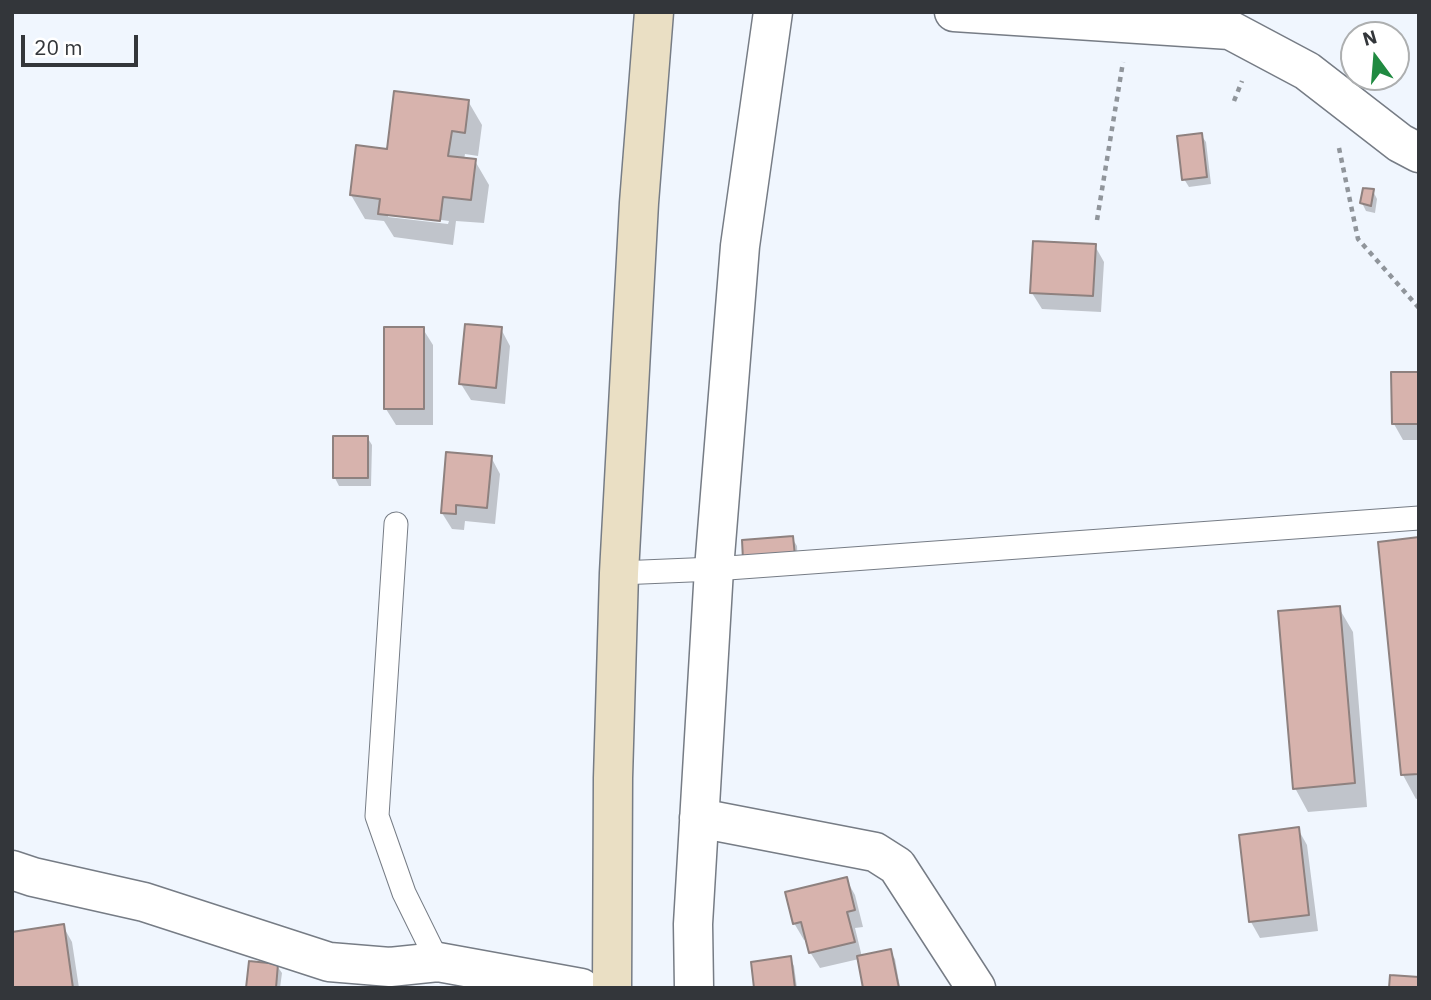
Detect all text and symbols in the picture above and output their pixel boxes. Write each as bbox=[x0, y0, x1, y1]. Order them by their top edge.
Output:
scale bar bbox=[24, 21, 142, 65]
north arrow bbox=[1340, 21, 1410, 91]
text: N bbox=[1360, 24, 1380, 51]
text: 20 m bbox=[34, 33, 83, 61]

